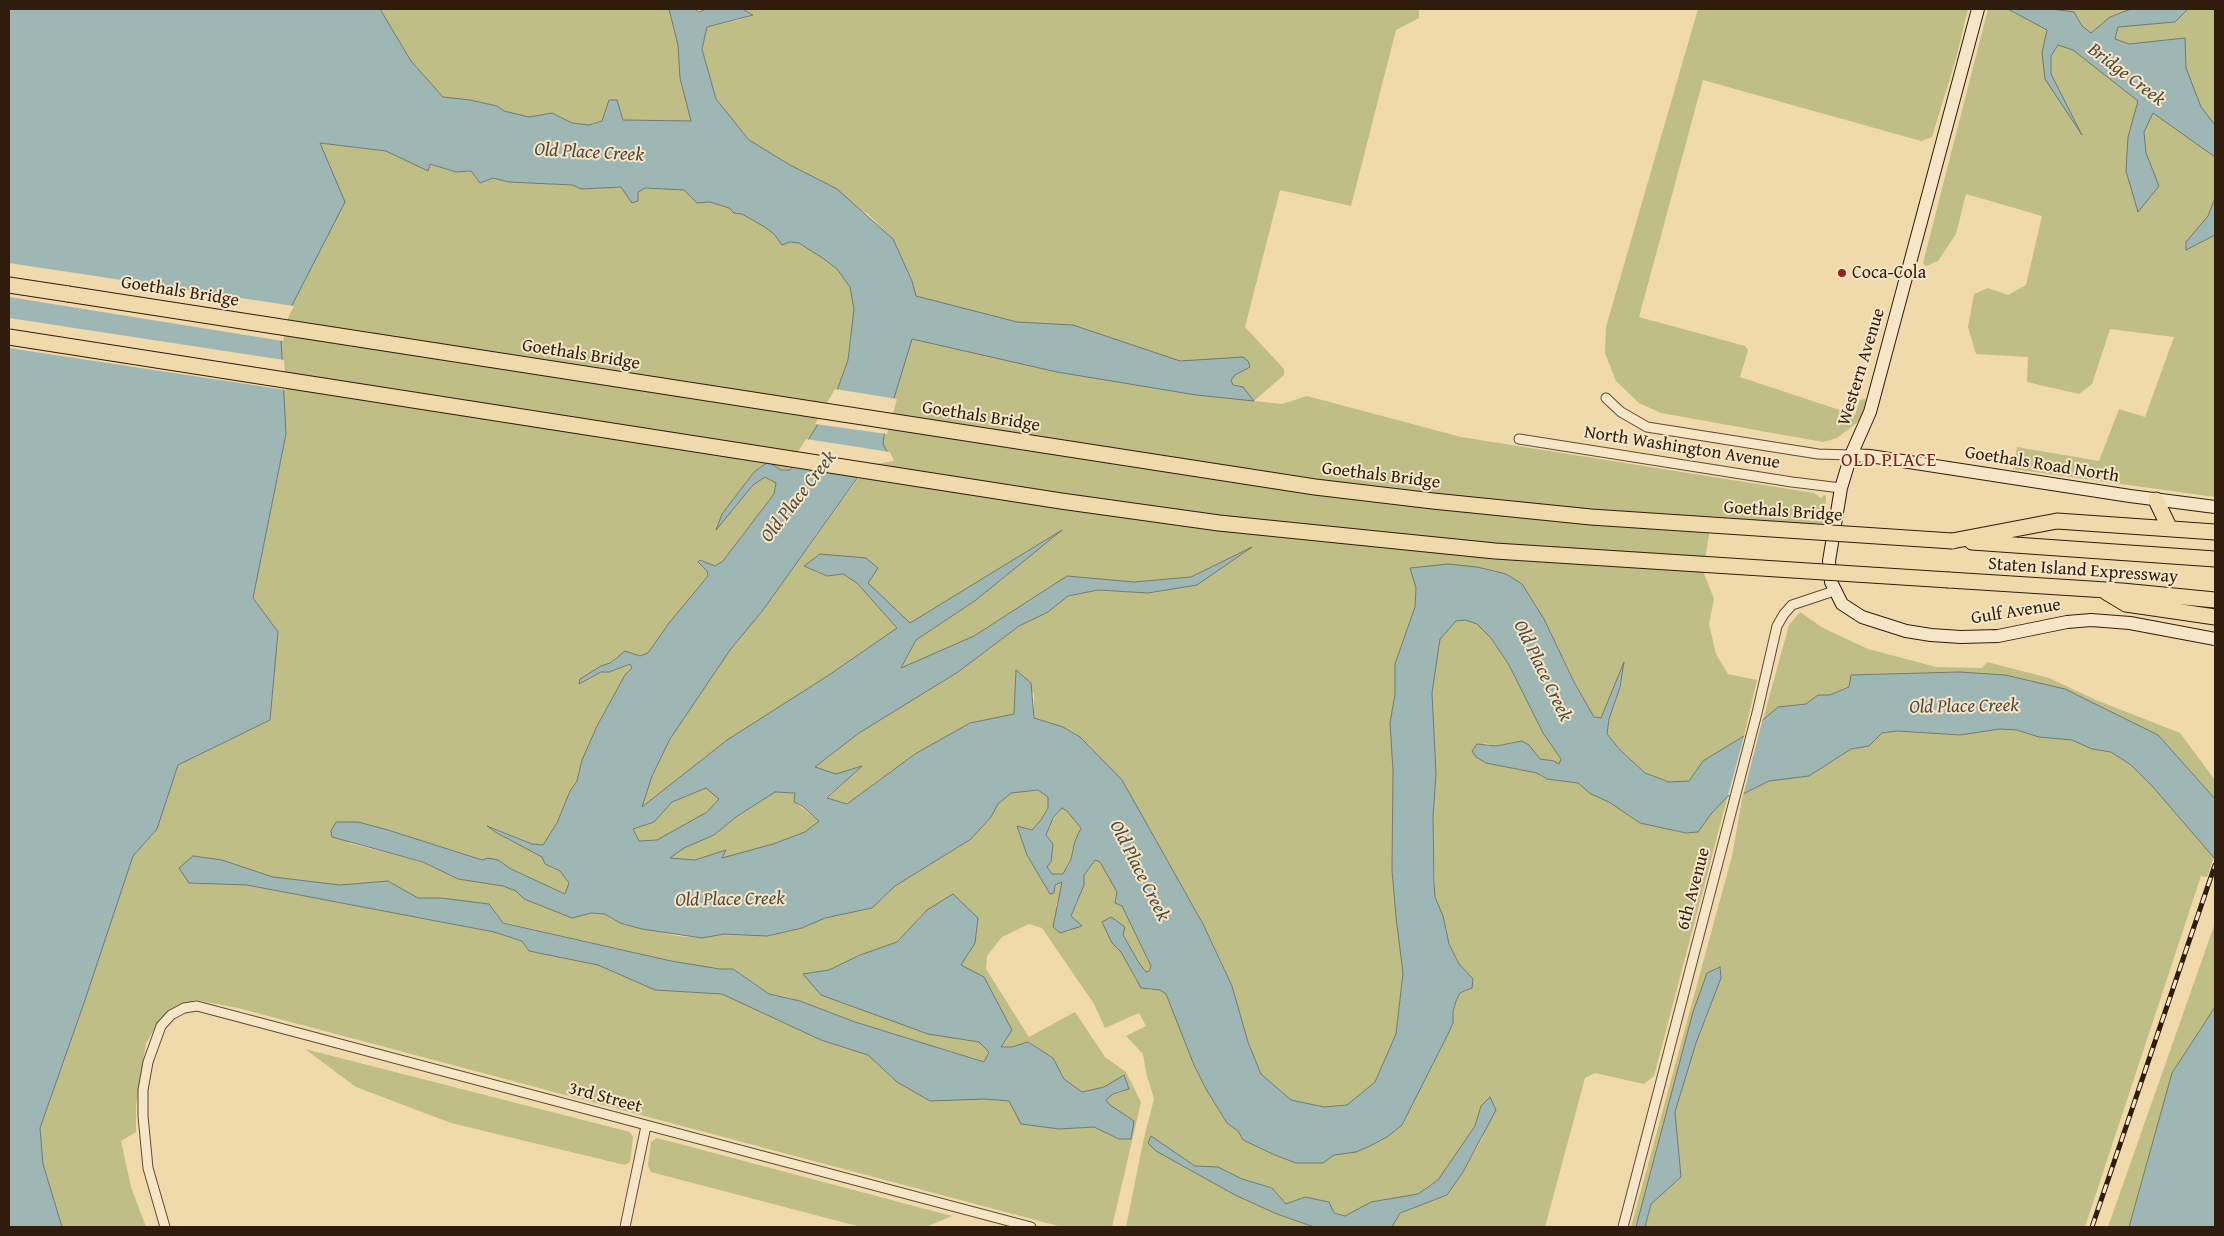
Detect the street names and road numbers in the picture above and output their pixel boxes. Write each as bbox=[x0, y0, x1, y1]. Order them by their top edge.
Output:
street label: Goethals Bridge bbox=[120, 272, 240, 312]
street label: Western Avenue bbox=[1834, 306, 1890, 428]
street label: Goethals Bridge bbox=[521, 335, 641, 375]
street label: Goethals Bridge bbox=[921, 397, 1041, 437]
street label: North Washington Avenue bbox=[1582, 422, 1782, 474]
street label: Goethals Road North bbox=[1963, 442, 2121, 488]
street label: Goethals Bridge bbox=[1321, 458, 1441, 494]
street label: Goethals Bridge bbox=[1723, 497, 1843, 527]
street label: Staten Island Expressway bbox=[1987, 554, 2179, 588]
street label: Gulf Avenue bbox=[1970, 594, 2062, 630]
street label: 6th Avenue bbox=[1673, 845, 1715, 933]
street label: 3rd Street bbox=[566, 1078, 644, 1118]

